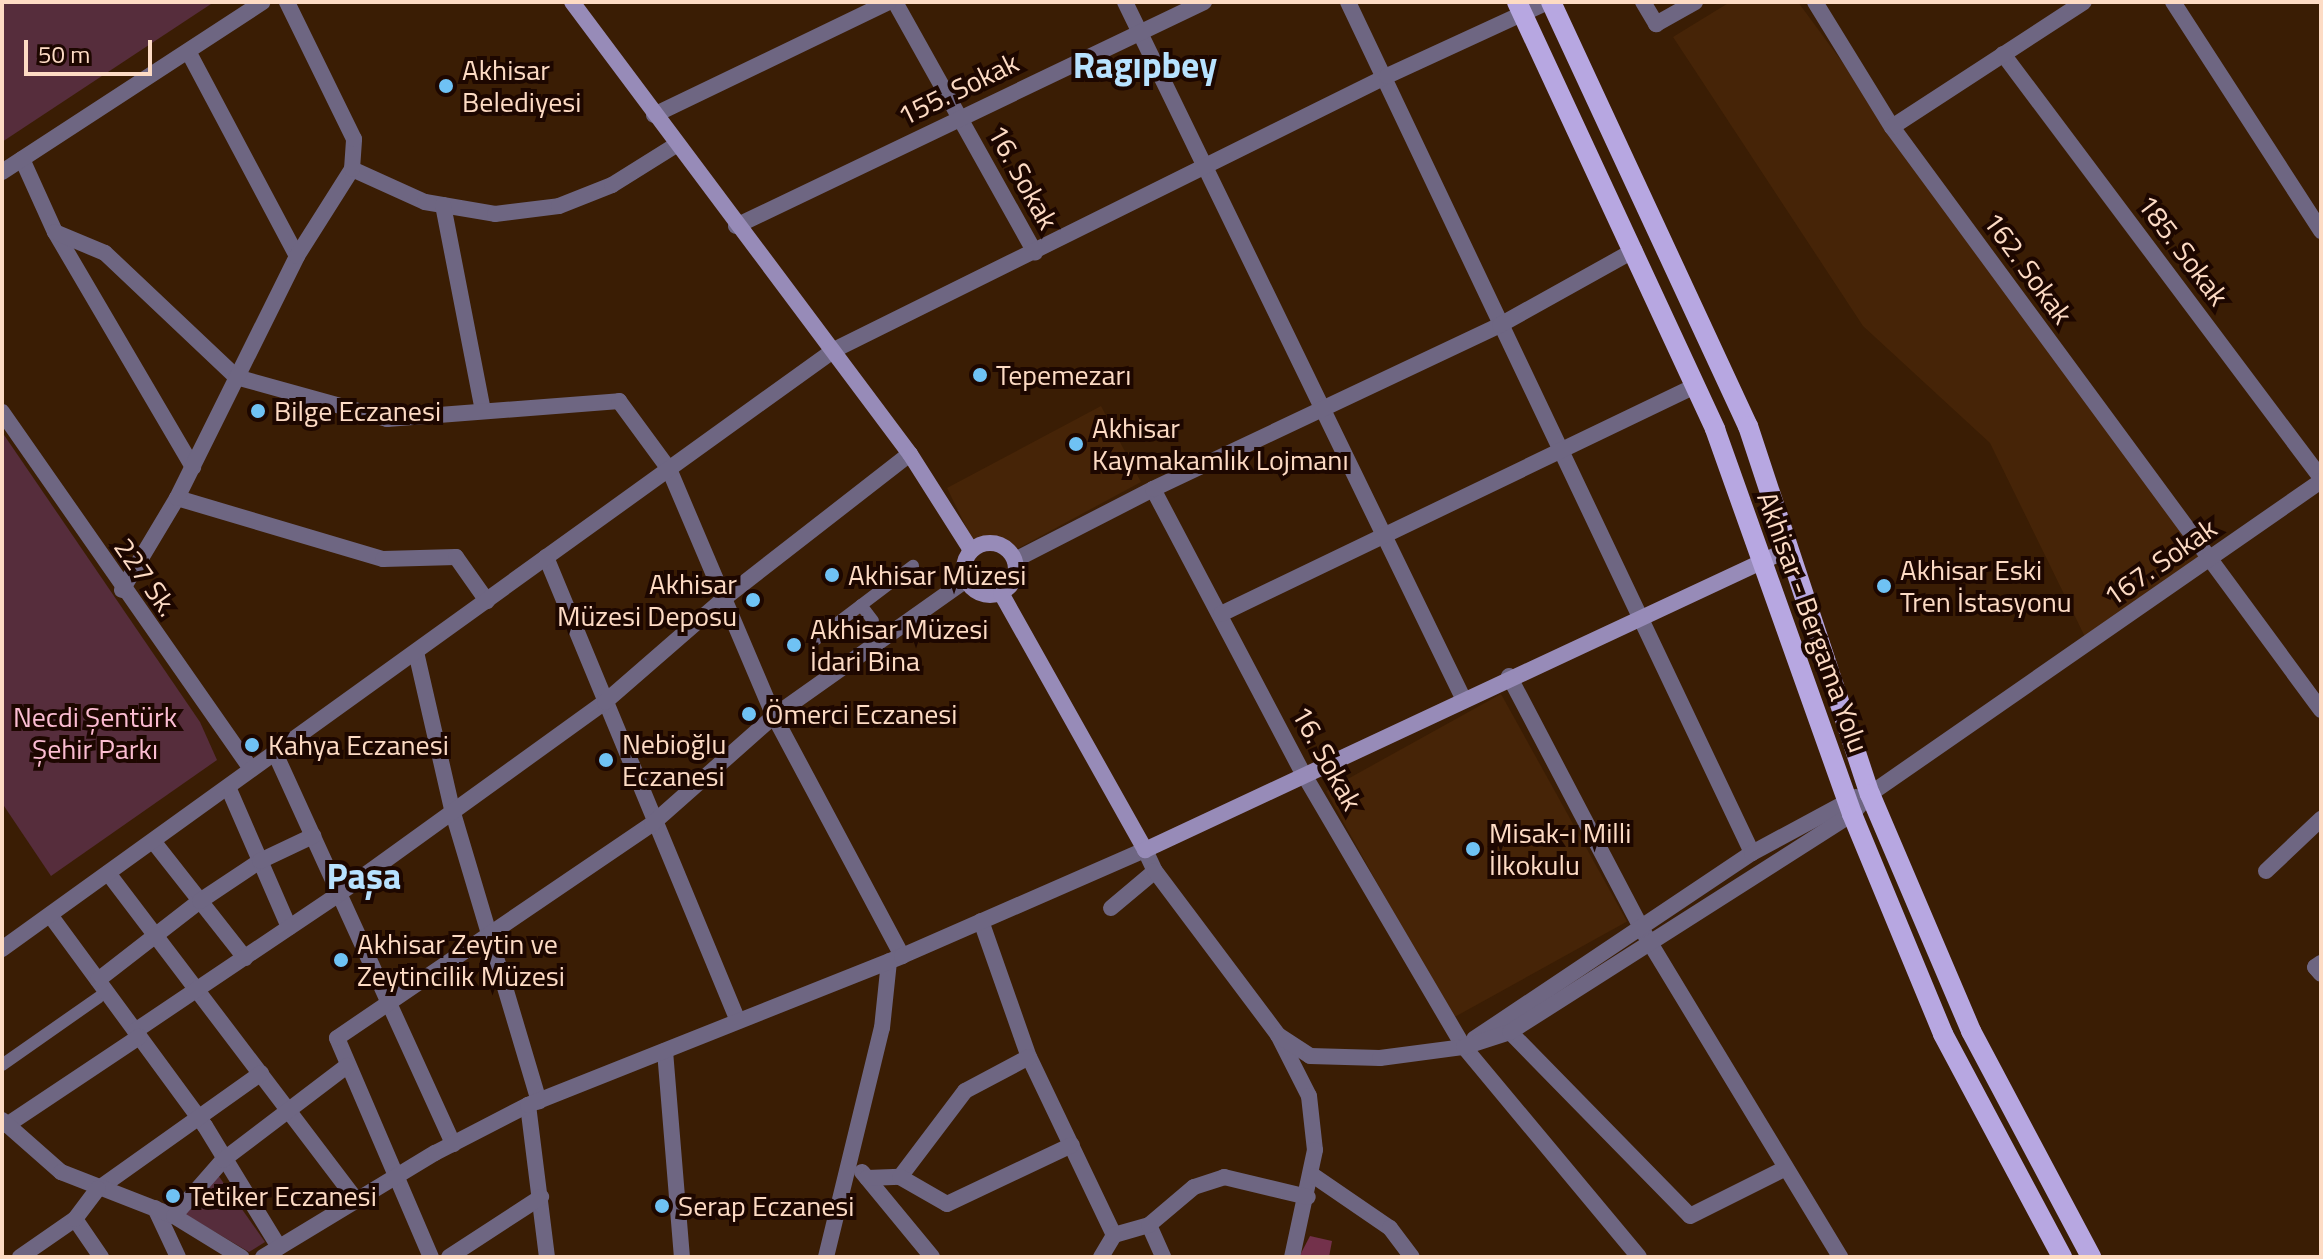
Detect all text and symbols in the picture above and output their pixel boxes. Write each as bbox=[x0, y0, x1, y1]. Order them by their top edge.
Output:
scale bar bbox=[28, 24, 156, 74]
text: 50 m bbox=[38, 36, 90, 72]
district label: Ragıpbey bbox=[1073, 43, 1217, 87]
street label: 155. Sokak bbox=[892, 45, 1024, 133]
place label: Akhisar Belediyesi bbox=[462, 53, 582, 119]
marker: Akhisar Belediyesi bbox=[437, 77, 455, 95]
street label: 16. Sokak bbox=[981, 119, 1065, 235]
street label: 185. Sokak bbox=[2130, 188, 2236, 312]
street label: 162. Sokak bbox=[1976, 206, 2080, 330]
place label: Tepemezarı bbox=[996, 358, 1131, 392]
marker: Tepemezarı bbox=[971, 366, 989, 384]
place label: Bilge Eczanesi bbox=[274, 394, 441, 428]
marker: Bilge Eczanesi bbox=[249, 402, 267, 420]
place label: Akhisar Kaymakamlık Lojmanı bbox=[1092, 411, 1349, 477]
marker: Akhisar Kaymakamlık Lojmanı bbox=[1067, 435, 1085, 453]
street label: Akhisar - Bergama Yolu bbox=[1750, 487, 1876, 757]
street label: 167. Sokak bbox=[2097, 511, 2223, 613]
street label: 227 Sk. bbox=[107, 531, 185, 623]
place label: Akhisar Eski Tren İstasyonu bbox=[1900, 553, 2072, 619]
place label: Akhisar Müzesi bbox=[848, 558, 1026, 592]
marker: Akhisar Müzesi bbox=[823, 566, 841, 584]
place label: Akhisar Müzesi Deposu bbox=[557, 567, 737, 633]
marker: Akhisar Eski Tren İstasyonu bbox=[1875, 577, 1893, 595]
marker: Akhisar Müzesi Deposu bbox=[744, 591, 762, 609]
place label: Akhisar Müzesi İdari Bina bbox=[810, 612, 988, 678]
marker: Akhisar Müzesi İdari Bina bbox=[785, 636, 803, 654]
place label: Ömerci Eczanesi bbox=[765, 697, 957, 731]
park label: Necdi Şentürk Şehir Parkı bbox=[13, 700, 177, 766]
street label: 16. Sokak bbox=[1285, 700, 1369, 816]
marker: Ömerci Eczanesi bbox=[740, 705, 758, 723]
place label: Nebioğlu Eczanesi bbox=[622, 727, 726, 793]
place label: Kahya Eczanesi bbox=[268, 728, 449, 762]
marker: Kahya Eczanesi bbox=[243, 736, 261, 754]
marker: Nebioğlu Eczanesi bbox=[597, 751, 615, 769]
place label: Misak-ı Milli İlkokulu bbox=[1489, 816, 1631, 882]
marker: Misak-ı Milli İlkokulu bbox=[1464, 840, 1482, 858]
district label: Paşa bbox=[327, 854, 401, 898]
place label: Akhisar Zeytin ve Zeytincilik Müzesi bbox=[357, 927, 565, 993]
marker: Akhisar Zeytin ve Zeytincilik Müzesi bbox=[332, 951, 350, 969]
place label: Tetiker Eczanesi bbox=[189, 1179, 377, 1213]
marker: Tetiker Eczanesi bbox=[164, 1187, 182, 1205]
place label: Serap Eczanesi bbox=[678, 1189, 854, 1223]
marker: Serap Eczanesi bbox=[653, 1197, 671, 1215]

